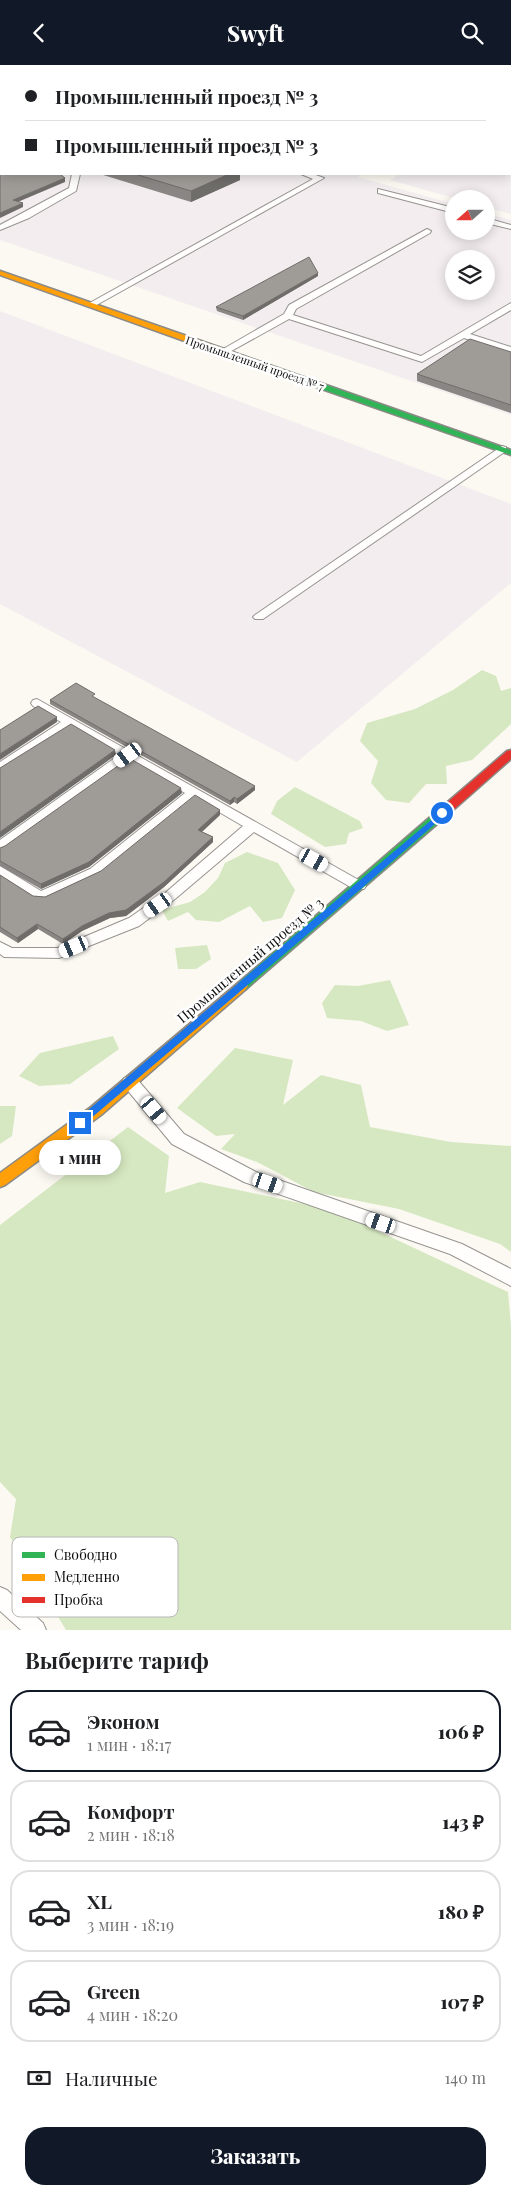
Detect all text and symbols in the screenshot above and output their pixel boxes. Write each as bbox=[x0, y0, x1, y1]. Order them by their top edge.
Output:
text: Swyft bbox=[227, 18, 284, 48]
icon: back bbox=[25, 19, 53, 47]
icon: search bbox=[458, 19, 486, 47]
text: Промышленный проезд № 3 bbox=[55, 83, 318, 109]
text: Промышленный проезд № 3 bbox=[55, 132, 318, 158]
north arrow bbox=[445, 190, 495, 240]
map controls bbox=[445, 190, 495, 300]
button: layers bbox=[445, 250, 495, 300]
street label: Промышленный проезд № 7 bbox=[184, 332, 327, 394]
car bbox=[111, 740, 144, 770]
route start bbox=[431, 802, 453, 824]
car bbox=[297, 846, 330, 874]
car bbox=[141, 890, 174, 920]
street label: Промышленный проезд № 3 bbox=[173, 893, 327, 1027]
car bbox=[57, 934, 90, 960]
car bbox=[138, 1094, 169, 1126]
route end bbox=[69, 1112, 91, 1134]
callout: 1 мин bbox=[39, 1141, 121, 1175]
text: 1 мин bbox=[59, 1147, 101, 1168]
car bbox=[251, 1171, 284, 1195]
car bbox=[364, 1211, 397, 1235]
legend bbox=[12, 1537, 178, 1617]
text: Свободно bbox=[54, 1545, 118, 1564]
text: Медленно bbox=[54, 1567, 120, 1586]
text: Пробка bbox=[54, 1590, 103, 1609]
text: Выберите тариф bbox=[25, 1645, 209, 1675]
text: Эконом bbox=[87, 1708, 160, 1734]
icon: car bbox=[27, 1709, 72, 1754]
text: 106 ₽ bbox=[438, 1718, 484, 1744]
text: 1 мин · 18:17 bbox=[87, 1734, 171, 1755]
text: Комфорт bbox=[87, 1798, 175, 1824]
icon: car bbox=[27, 1799, 72, 1844]
text: 143 ₽ bbox=[442, 1808, 484, 1834]
text: 2 мин · 18:18 bbox=[87, 1824, 175, 1845]
text: XL bbox=[87, 1888, 112, 1914]
icon: car bbox=[27, 1889, 72, 1934]
text: 180 ₽ bbox=[438, 1898, 484, 1924]
text: 3 мин · 18:19 bbox=[87, 1914, 174, 1935]
text: Green bbox=[87, 1978, 140, 2004]
icon: car bbox=[27, 1979, 72, 2024]
text: 107 ₽ bbox=[440, 1988, 484, 2014]
text: 4 мин · 18:20 bbox=[87, 2004, 178, 2025]
icon: cash bbox=[25, 2064, 53, 2092]
text: Наличные bbox=[65, 2065, 158, 2091]
text: 140 m bbox=[444, 2067, 486, 2088]
button: Заказать bbox=[25, 2127, 486, 2185]

